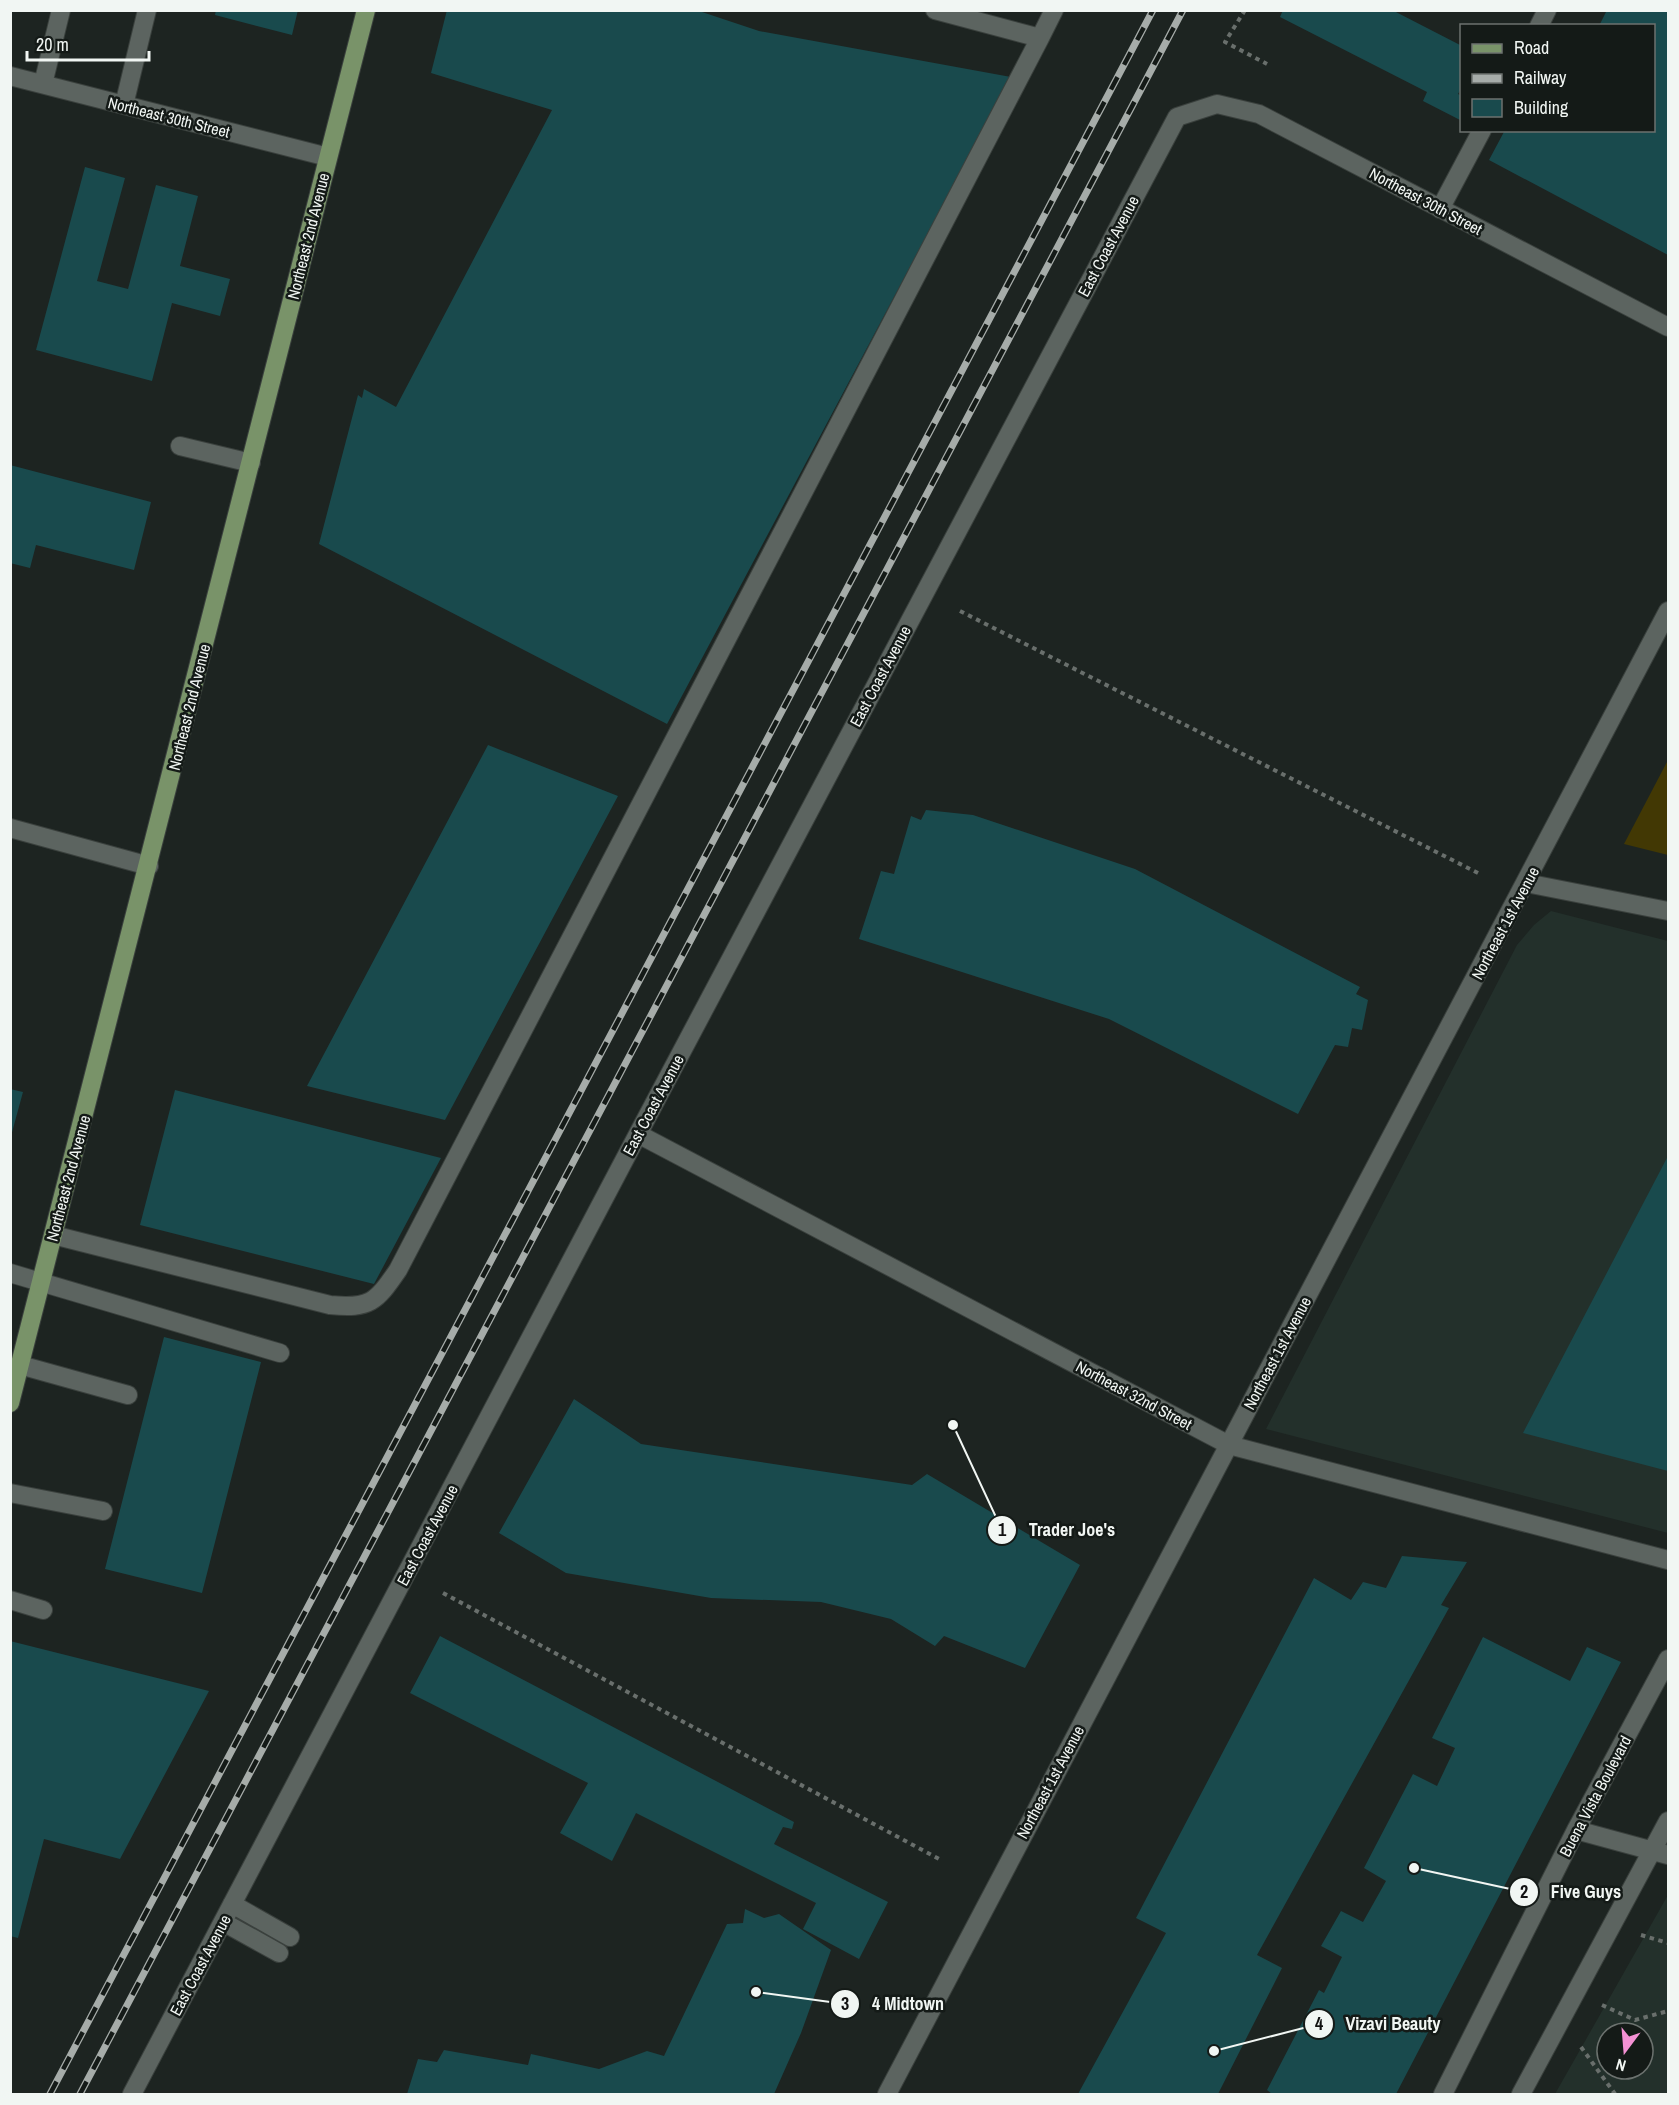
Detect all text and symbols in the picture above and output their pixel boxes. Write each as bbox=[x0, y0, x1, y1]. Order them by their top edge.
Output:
scale bar bbox=[27, 24, 148, 62]
legend bbox=[1460, 24, 1655, 132]
text: 20 m bbox=[36, 32, 69, 57]
text: Road bbox=[1514, 35, 1549, 60]
text: Railway bbox=[1514, 65, 1567, 90]
street label: Northeast 30th Street bbox=[106, 91, 233, 143]
text: Building bbox=[1514, 95, 1569, 120]
street label: Northeast 30th Street bbox=[1366, 162, 1487, 240]
street label: Northeast 2nd Avenue bbox=[282, 170, 334, 302]
street label: East Coast Avenue bbox=[1072, 192, 1144, 300]
street label: East Coast Avenue bbox=[844, 622, 916, 730]
street label: Northeast 2nd Avenue bbox=[163, 641, 215, 773]
street label: Northeast 1st Avenue bbox=[1466, 863, 1544, 983]
street label: East Coast Avenue bbox=[617, 1051, 689, 1159]
street label: Northeast 2nd Avenue bbox=[41, 1113, 95, 1243]
street label: Northeast 1st Avenue bbox=[1238, 1293, 1316, 1413]
street label: Northeast 32nd Street bbox=[1072, 1355, 1196, 1435]
street label: East Coast Avenue bbox=[391, 1481, 463, 1589]
callout: Trader Joe's bbox=[987, 1512, 1127, 1548]
text: 1 bbox=[998, 1517, 1007, 1542]
text: Trader Joe's bbox=[1029, 1517, 1115, 1542]
street label: Northeast 1st Avenue bbox=[1011, 1722, 1089, 1842]
street label: Buena Vista Boulevard bbox=[1554, 1732, 1636, 1860]
callout: Five Guys bbox=[1509, 1874, 1633, 1910]
text: 2 bbox=[1520, 1879, 1528, 1904]
text: Five Guys bbox=[1551, 1879, 1621, 1904]
street label: East Coast Avenue bbox=[164, 1911, 236, 2019]
callout: 4 Midtown bbox=[830, 1986, 956, 2022]
text: 3 bbox=[841, 1991, 849, 2016]
text: 4 Midtown bbox=[872, 1991, 944, 2016]
callout: Vizavi Beauty bbox=[1304, 2006, 1453, 2042]
text: 4 bbox=[1315, 2011, 1324, 2036]
text: Vizavi Beauty bbox=[1346, 2011, 1441, 2036]
north arrow bbox=[1595, 2021, 1655, 2081]
text: N bbox=[1613, 2054, 1628, 2077]

